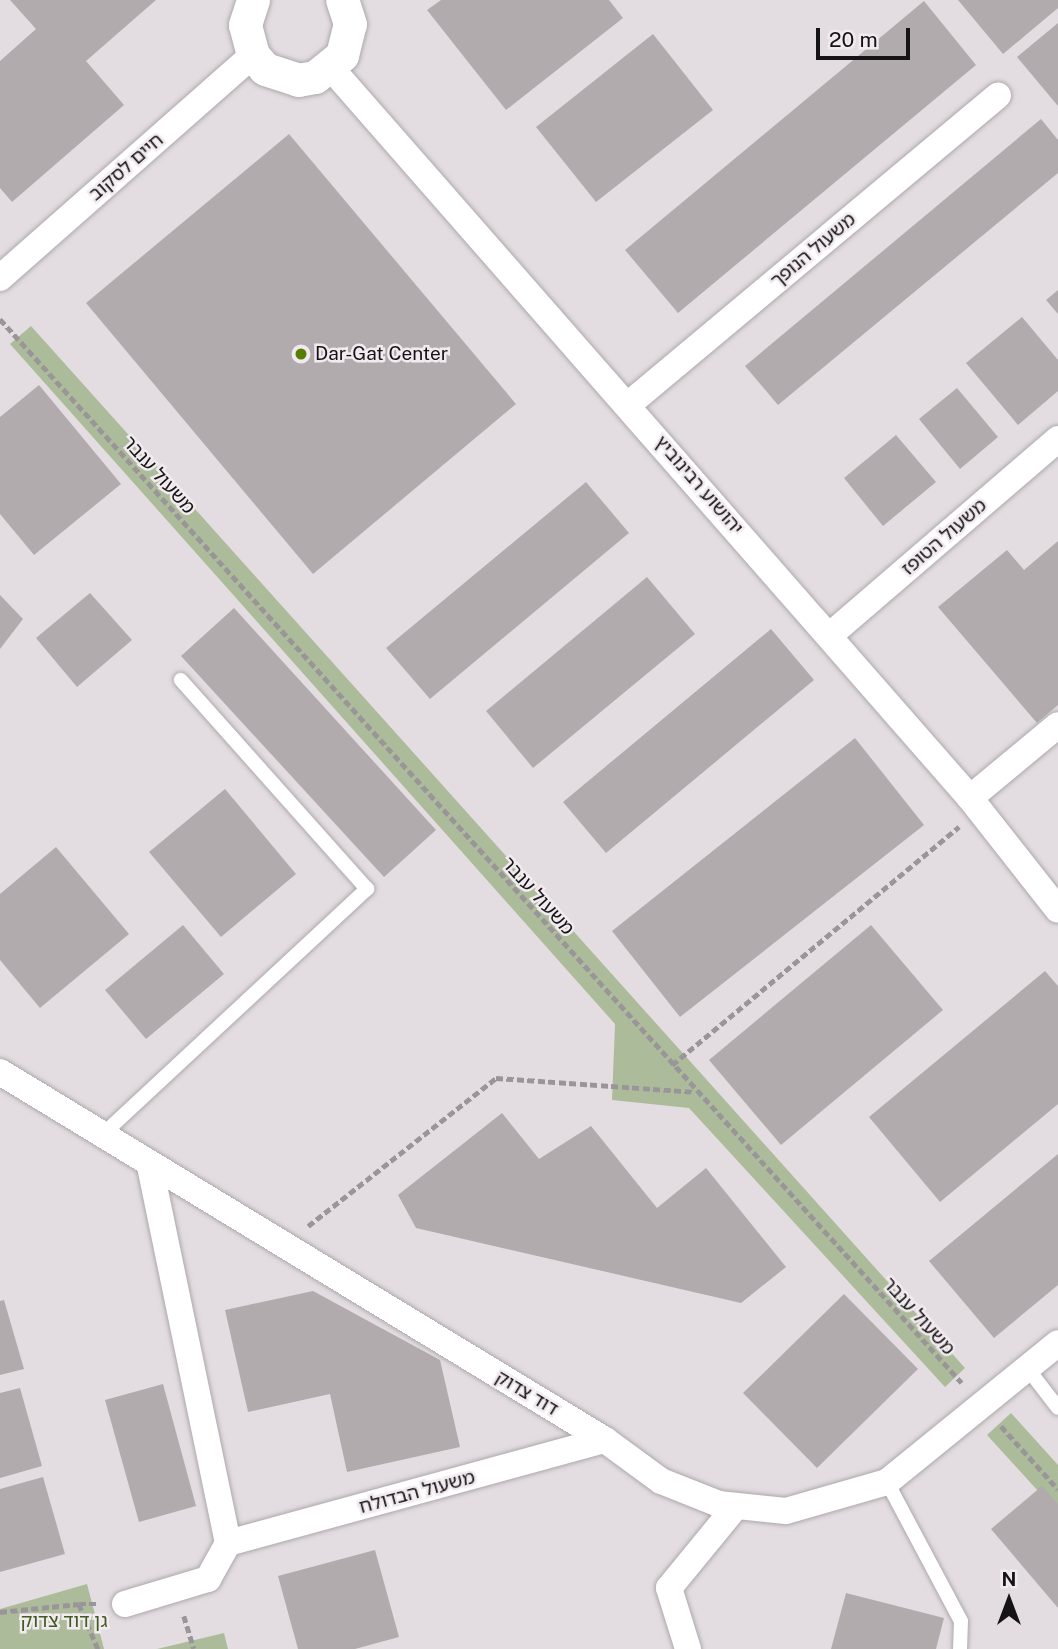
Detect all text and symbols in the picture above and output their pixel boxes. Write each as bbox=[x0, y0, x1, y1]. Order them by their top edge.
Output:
scale bar bbox=[820, 14, 914, 58]
text: 20 m bbox=[829, 27, 878, 52]
street label: חיים לסקוב bbox=[84, 129, 168, 205]
street label: משעול הנופך bbox=[766, 208, 860, 292]
place label: Dar-Gat Center bbox=[315, 343, 448, 365]
marker: Dar-Gat Center bbox=[293, 346, 309, 362]
street label: משעול ענבר bbox=[118, 431, 200, 519]
street label: יהושוע רבינוביץ bbox=[650, 431, 748, 539]
street label: משעול הטופז bbox=[897, 494, 991, 580]
street label: משעול ענבר bbox=[497, 852, 579, 940]
street label: משעול ענבר bbox=[878, 1272, 960, 1360]
street label: דוד צדוק bbox=[492, 1365, 562, 1421]
street label: משעול הבדולח bbox=[357, 1466, 477, 1518]
north arrow bbox=[974, 1565, 1044, 1635]
text: N bbox=[1002, 1568, 1016, 1590]
park label: גן דוד צדוק bbox=[20, 1610, 108, 1632]

